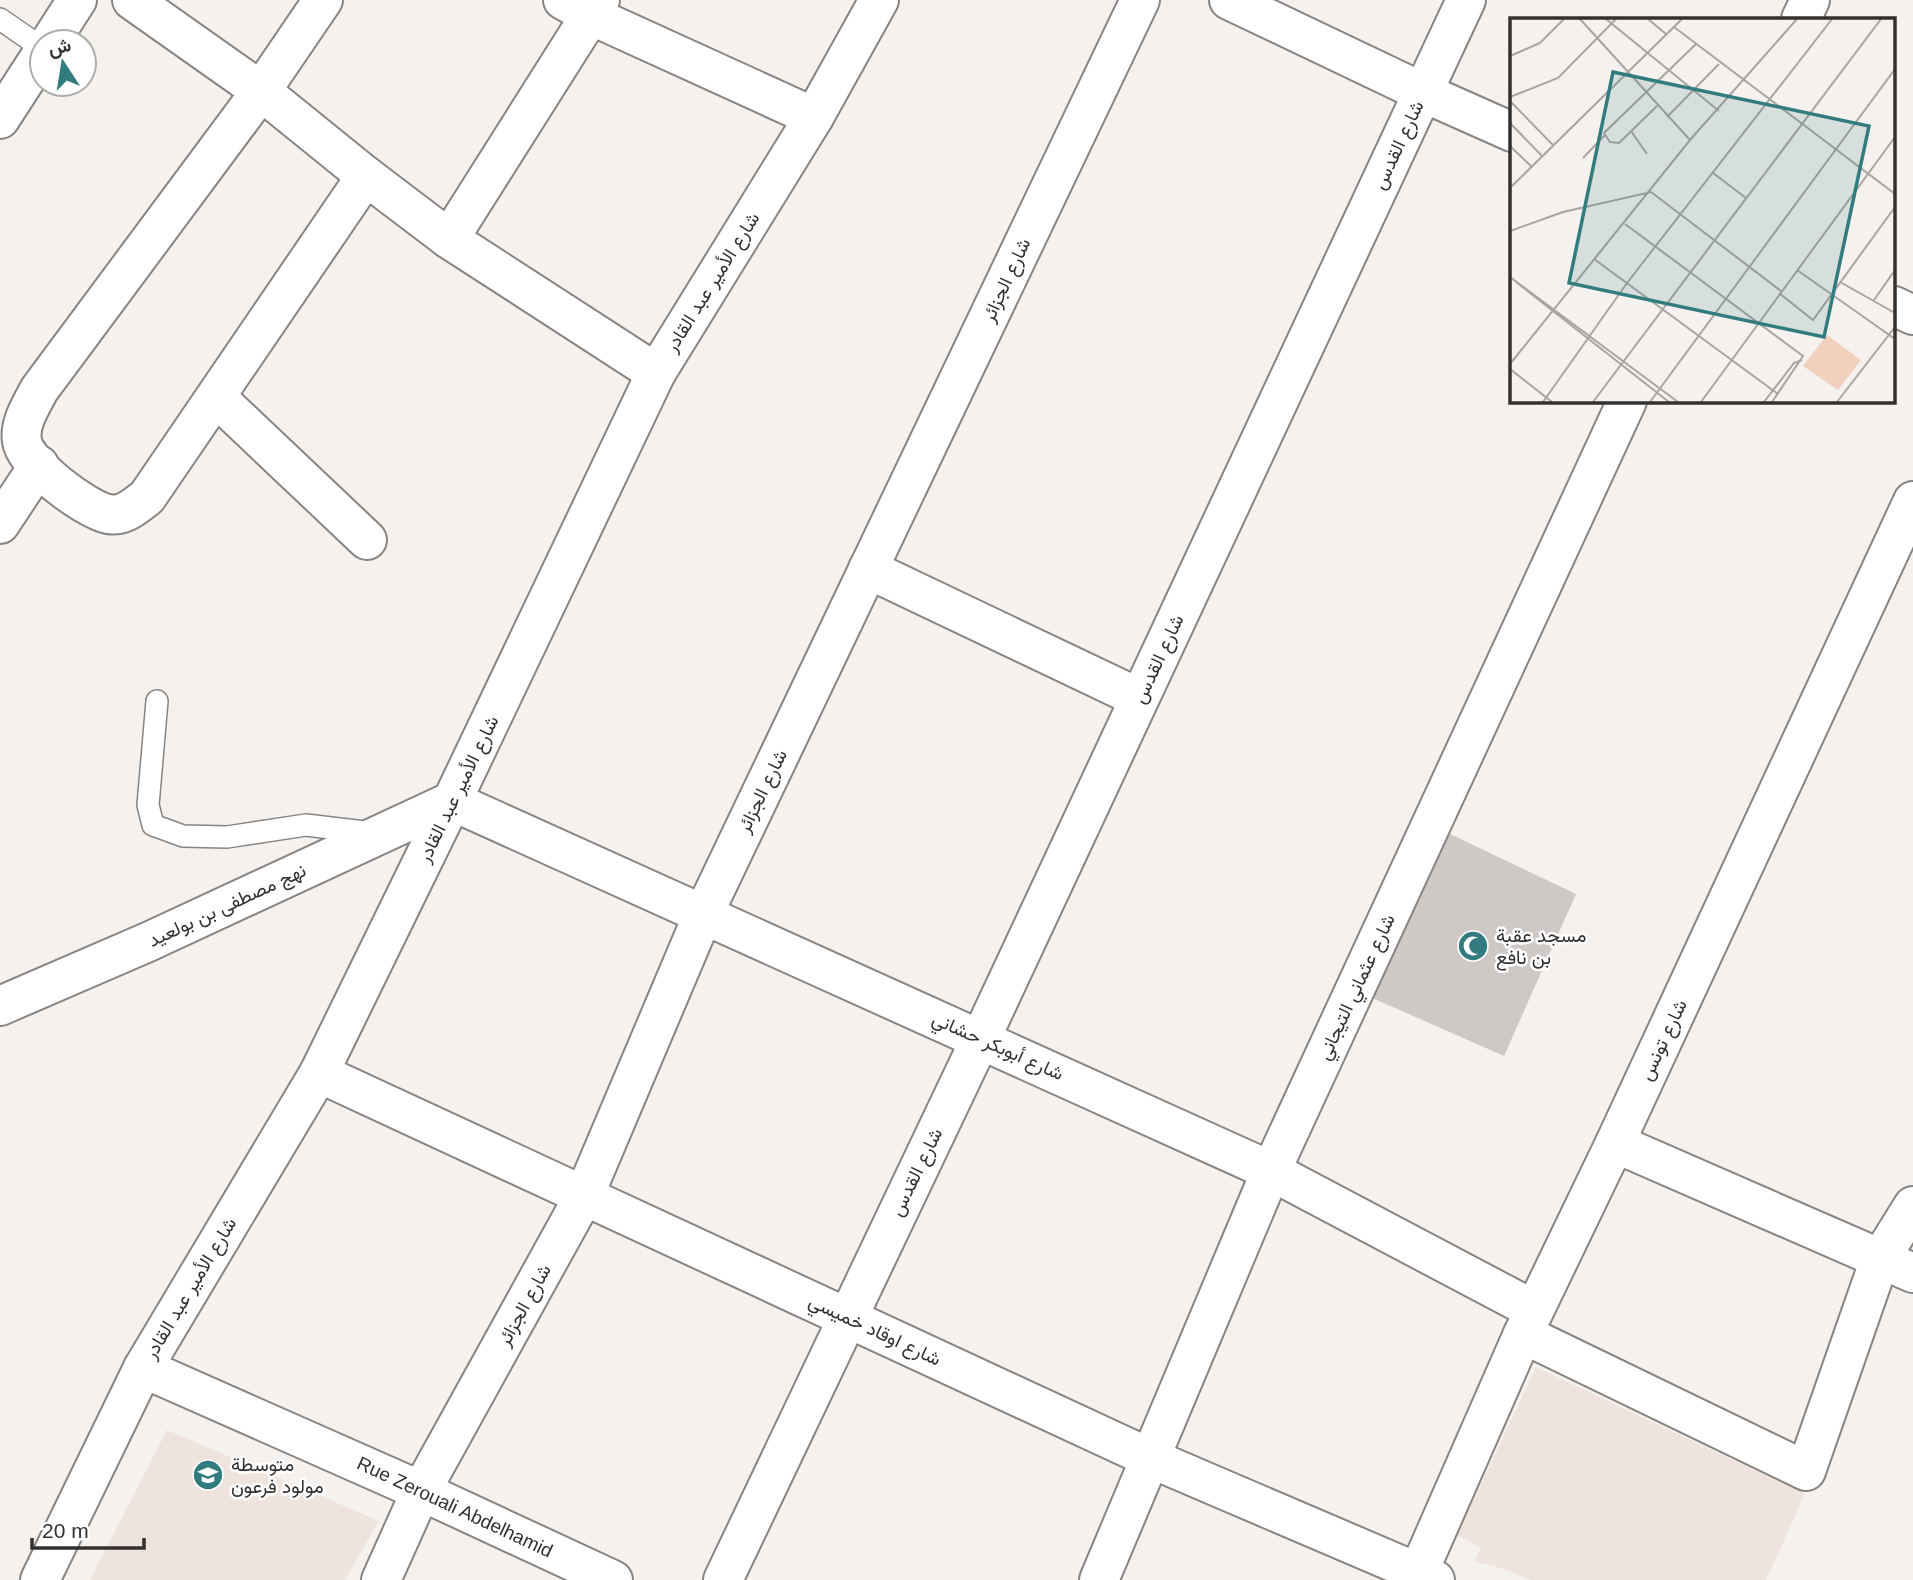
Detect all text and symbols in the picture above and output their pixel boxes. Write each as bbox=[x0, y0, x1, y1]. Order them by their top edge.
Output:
inset map bbox=[1510, 18, 1896, 402]
north arrow bbox=[28, 28, 98, 98]
text: ش bbox=[46, 34, 73, 60]
street label: شارع القدس bbox=[1368, 97, 1429, 194]
street label: شارع الأمير عبد القادر bbox=[660, 208, 765, 358]
street label: شارع الجزائر bbox=[977, 235, 1036, 327]
street label: شارع القدس bbox=[1128, 611, 1189, 708]
street label: شارع الأمير عبد القادر bbox=[413, 712, 504, 868]
street label: شارع الجزائر bbox=[732, 746, 793, 838]
street label: نهج مصطفى بن بولعيد bbox=[145, 859, 310, 953]
street label: شارع عثماني التيجاني bbox=[1313, 911, 1404, 1065]
place label: مسجد عقبة بن نافع bbox=[1496, 925, 1586, 971]
mosque icon: مسجد عقبة بن نافع bbox=[1456, 929, 1490, 963]
street label: شارع تونس bbox=[1635, 996, 1693, 1085]
street label: شارع أبوبكر حشاني bbox=[927, 1008, 1067, 1089]
street label: شارع القدس bbox=[886, 1125, 948, 1220]
street label: شارع الأمير عبد القادر bbox=[139, 1214, 242, 1364]
street label: شارع الجزائر bbox=[493, 1261, 557, 1351]
street label: شارع اوقاد خميسي bbox=[804, 1290, 944, 1374]
street label: Rue Zerouali Abdelhamid bbox=[354, 1452, 556, 1562]
place label: متوسطة مولود فرعون bbox=[231, 1454, 324, 1498]
school or university icon: متوسطة مولود فرعون bbox=[191, 1458, 225, 1492]
scale bar bbox=[32, 1506, 144, 1550]
text: 20 m bbox=[42, 1519, 89, 1542]

